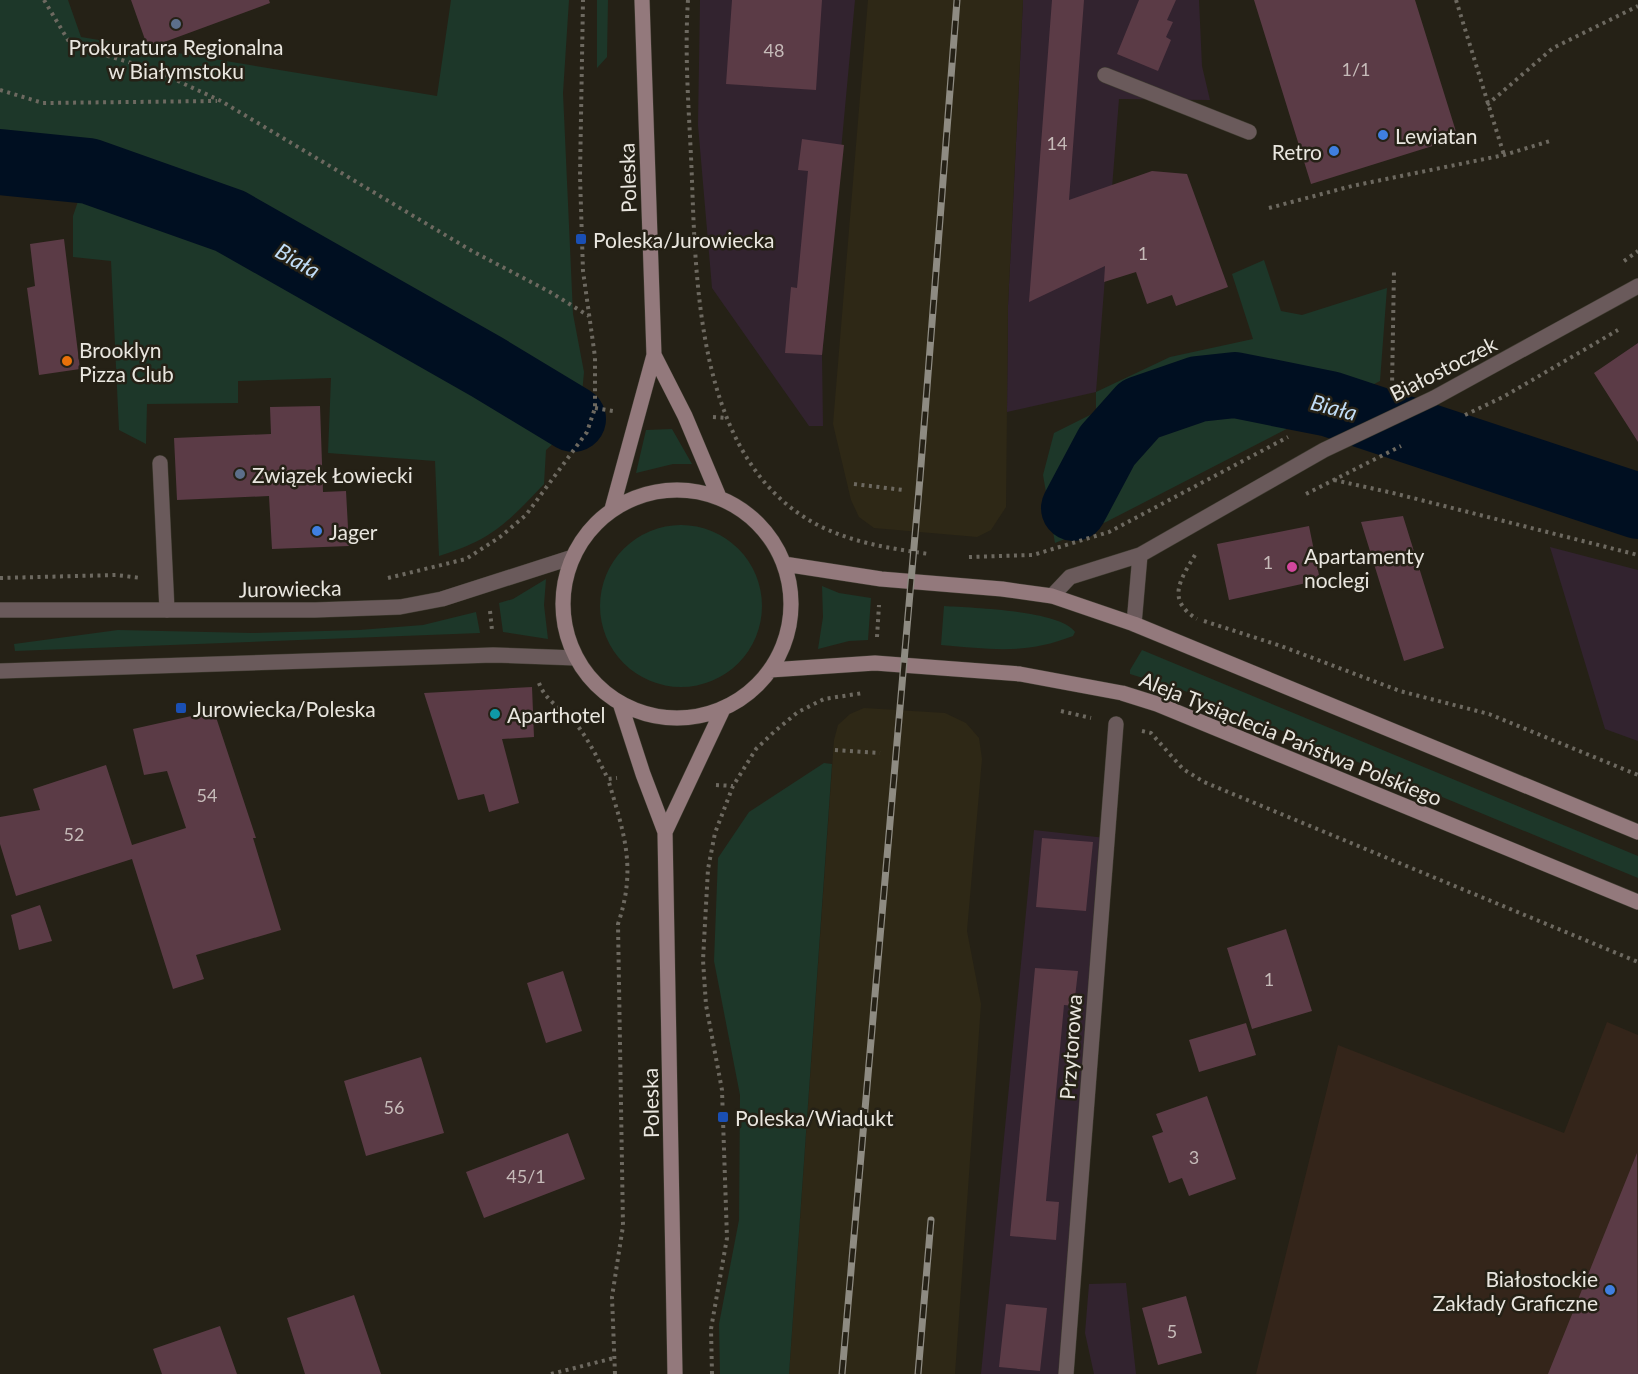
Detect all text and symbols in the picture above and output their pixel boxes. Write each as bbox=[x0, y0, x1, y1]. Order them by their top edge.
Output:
marker: Prokuratura Regionalna w Białymstoku bbox=[169, 17, 183, 31]
place label: Prokuratura Regionalna w Białymstoku bbox=[69, 34, 283, 83]
house number: 48 bbox=[764, 39, 784, 61]
house number: 1/1 bbox=[1341, 58, 1371, 80]
place label: Lewiatan bbox=[1395, 123, 1478, 148]
marker: Lewiatan bbox=[1376, 128, 1390, 142]
house number: 14 bbox=[1047, 132, 1067, 154]
place label: Retro bbox=[1272, 139, 1322, 164]
street label: Poleska bbox=[613, 142, 641, 214]
marker: Retro bbox=[1327, 144, 1341, 158]
place label: Poleska/Jurowiecka bbox=[593, 227, 775, 252]
marker: Poleska/Jurowiecka bbox=[574, 232, 588, 246]
water label: Biała bbox=[271, 237, 325, 283]
house number: 1 bbox=[1138, 242, 1148, 264]
street label: Białostoczek bbox=[1385, 330, 1501, 406]
place label: Brooklyn Pizza Club bbox=[79, 337, 174, 386]
marker: Brooklyn Pizza Club bbox=[60, 354, 74, 368]
water label: Biała bbox=[1308, 388, 1360, 426]
place label: Związek Łowiecki bbox=[252, 462, 413, 487]
marker: Związek Łowiecki bbox=[233, 467, 247, 481]
place label: Jager bbox=[329, 519, 378, 544]
marker: Jager bbox=[310, 524, 324, 538]
place label: Apartamenty noclegi bbox=[1304, 543, 1424, 592]
house number: 1 bbox=[1263, 551, 1273, 573]
marker: Apartamenty noclegi bbox=[1285, 560, 1299, 574]
street label: Jurowiecka bbox=[238, 575, 342, 601]
street label: Aleja Tysiąclecia Państwa Polskiego bbox=[1136, 666, 1446, 810]
place label: Jurowiecka/Poleska bbox=[193, 696, 376, 721]
marker: Jurowiecka/Poleska bbox=[174, 701, 188, 715]
place label: Aparthotel bbox=[507, 702, 606, 727]
marker: Aparthotel bbox=[488, 707, 502, 721]
house number: 54 bbox=[197, 784, 217, 806]
house number: 52 bbox=[64, 823, 84, 845]
house number: 1 bbox=[1264, 968, 1274, 990]
street label: Przytorowa bbox=[1054, 993, 1086, 1101]
street label: Poleska bbox=[637, 1068, 663, 1138]
house number: 56 bbox=[384, 1096, 404, 1118]
place label: Poleska/Wiadukt bbox=[735, 1105, 894, 1130]
marker: Poleska/Wiadukt bbox=[716, 1110, 730, 1124]
house number: 3 bbox=[1189, 1146, 1199, 1168]
house number: 45/1 bbox=[506, 1165, 546, 1187]
place label: Białostockie Zakłady Graficzne bbox=[1433, 1266, 1598, 1315]
marker: Białostockie Zakłady Graficzne bbox=[1603, 1283, 1617, 1297]
house number: 5 bbox=[1167, 1320, 1177, 1342]

